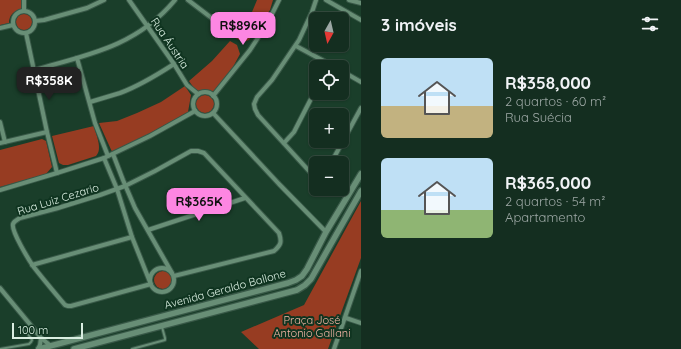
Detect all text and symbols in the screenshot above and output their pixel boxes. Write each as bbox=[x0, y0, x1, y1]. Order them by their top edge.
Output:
pin: R$896K bbox=[210, 12, 276, 46]
north arrow bbox=[309, 12, 349, 52]
map controls bbox=[309, 12, 349, 196]
icon: filters bbox=[639, 13, 661, 35]
text: 3 imóveis bbox=[381, 14, 457, 35]
street label: Rua Áustria bbox=[148, 15, 192, 71]
text: R$896K bbox=[220, 17, 266, 33]
button: locate bbox=[309, 60, 349, 100]
pin: R$358K bbox=[16, 67, 82, 101]
text: R$358K bbox=[26, 72, 72, 88]
text: R$358,000 bbox=[505, 72, 591, 93]
icon: home bbox=[413, 74, 461, 122]
text: 2 quartos · 60 m² bbox=[505, 93, 606, 109]
button: + bbox=[309, 108, 349, 148]
text: Rua Suécia bbox=[505, 109, 572, 125]
button: − bbox=[309, 156, 349, 196]
text: R$365,000 bbox=[505, 172, 591, 193]
icon: home bbox=[413, 174, 461, 222]
street label: Rua Luiz Cezario bbox=[16, 180, 101, 218]
pin: R$365K bbox=[166, 188, 232, 222]
text: R$365K bbox=[176, 193, 222, 209]
text: 2 quartos · 54 m² bbox=[505, 193, 605, 209]
text: Apartamento bbox=[505, 209, 585, 225]
street label: Avenida Geraldo Ballone bbox=[163, 266, 287, 312]
park label: Praça José Antonio Gallani bbox=[273, 313, 351, 340]
scale bar bbox=[12, 321, 83, 340]
text: 100 m bbox=[18, 323, 48, 337]

